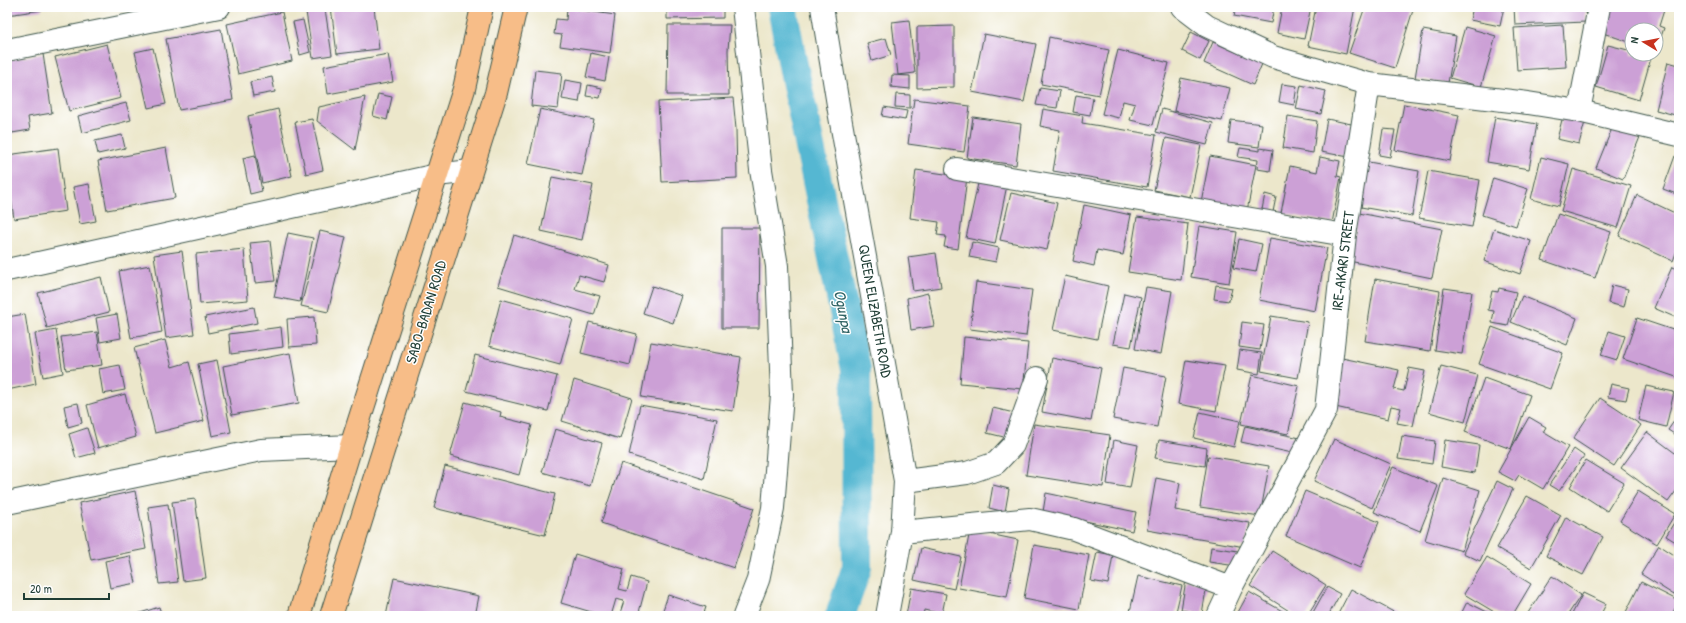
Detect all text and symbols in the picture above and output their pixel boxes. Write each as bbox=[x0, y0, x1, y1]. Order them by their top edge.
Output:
north arrow bbox=[1624, 22, 1664, 62]
text: N bbox=[1627, 36, 1642, 44]
street label: IRE-AKARI STREET bbox=[1326, 209, 1359, 312]
street label: QUEEN ELIZABETH ROAD bbox=[853, 243, 898, 380]
street label: SABO-BADAN ROAD bbox=[400, 257, 451, 366]
water label: Ogunpa bbox=[829, 288, 859, 336]
scale bar bbox=[24, 575, 109, 601]
text: 20 m bbox=[30, 580, 52, 597]

